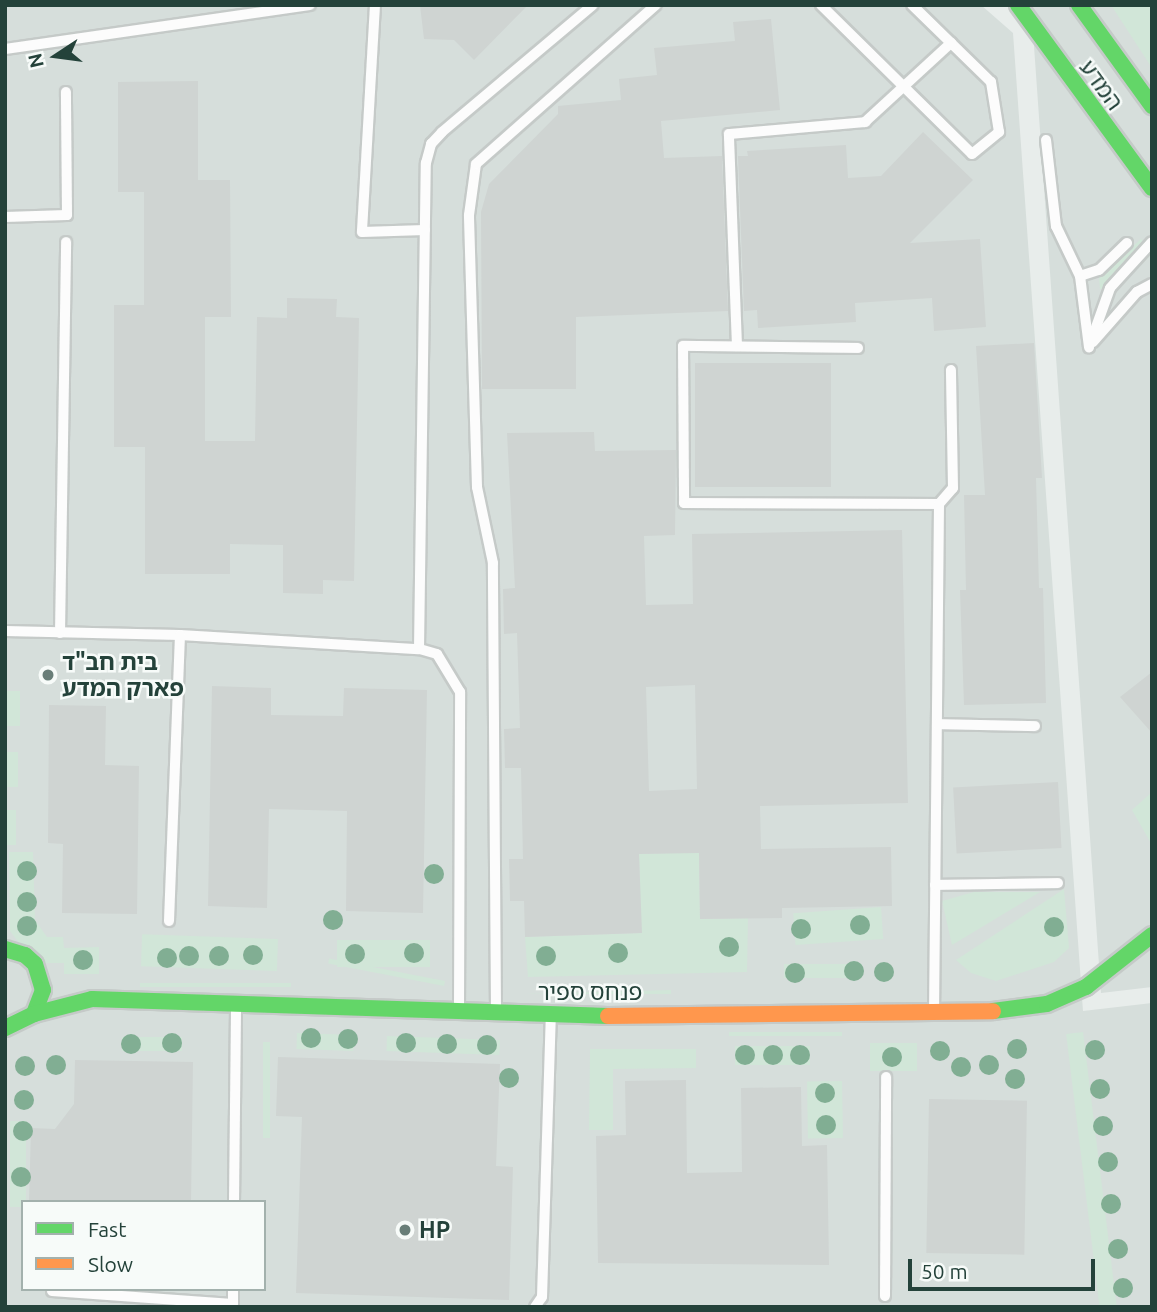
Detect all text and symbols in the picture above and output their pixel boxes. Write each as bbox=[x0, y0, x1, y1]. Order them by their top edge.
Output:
north arrow bbox=[21, 21, 91, 91]
text: N bbox=[23, 51, 48, 70]
street label: המדע bbox=[1073, 54, 1129, 116]
place label: בית חב"ד פארק המדע bbox=[62, 648, 184, 702]
marker: בית חב"ד פארק המדע bbox=[40, 667, 56, 683]
street label: פנחס ספיר bbox=[538, 978, 642, 1006]
legend bbox=[21, 1200, 266, 1291]
place label: HP bbox=[419, 1216, 450, 1244]
text: Fast bbox=[88, 1217, 126, 1241]
marker: HP bbox=[397, 1222, 413, 1238]
scale bar bbox=[912, 1246, 1099, 1290]
text: Slow bbox=[88, 1252, 133, 1276]
text: 50 m bbox=[921, 1259, 968, 1283]

